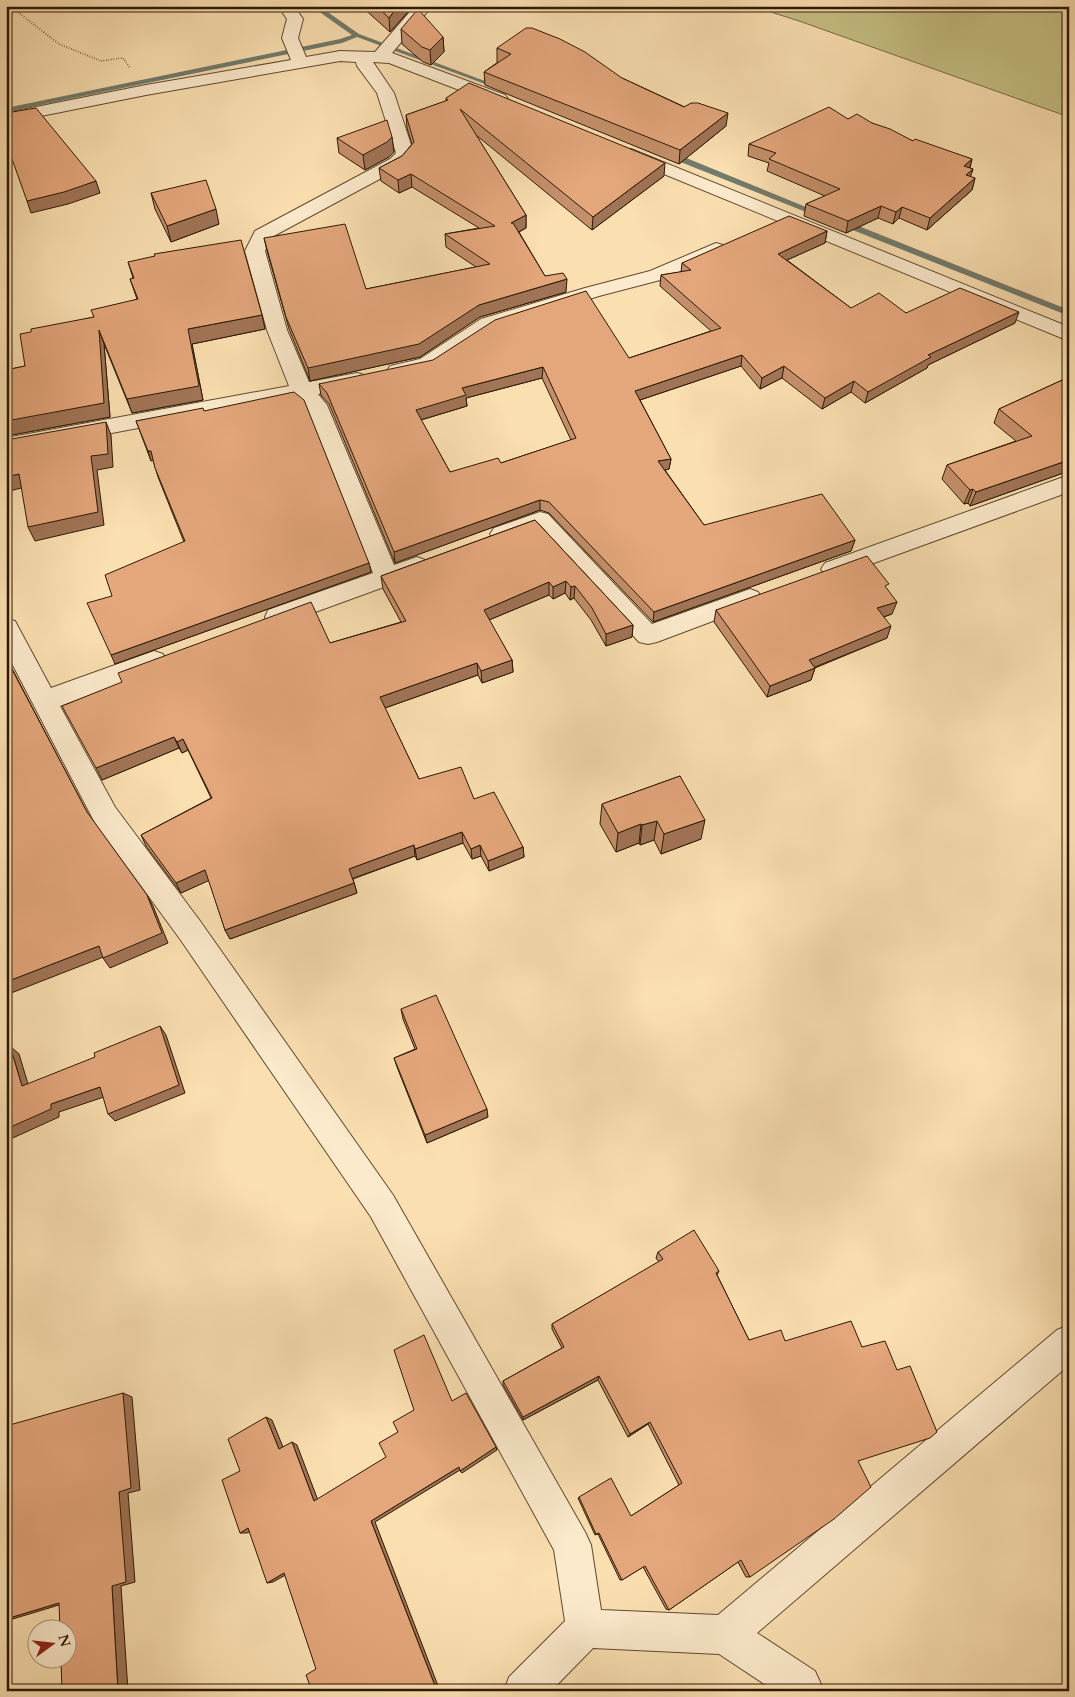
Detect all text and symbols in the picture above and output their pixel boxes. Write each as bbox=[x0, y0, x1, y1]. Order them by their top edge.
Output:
north arrow bbox=[28, 1620, 78, 1670]
text: N bbox=[53, 1632, 75, 1649]

